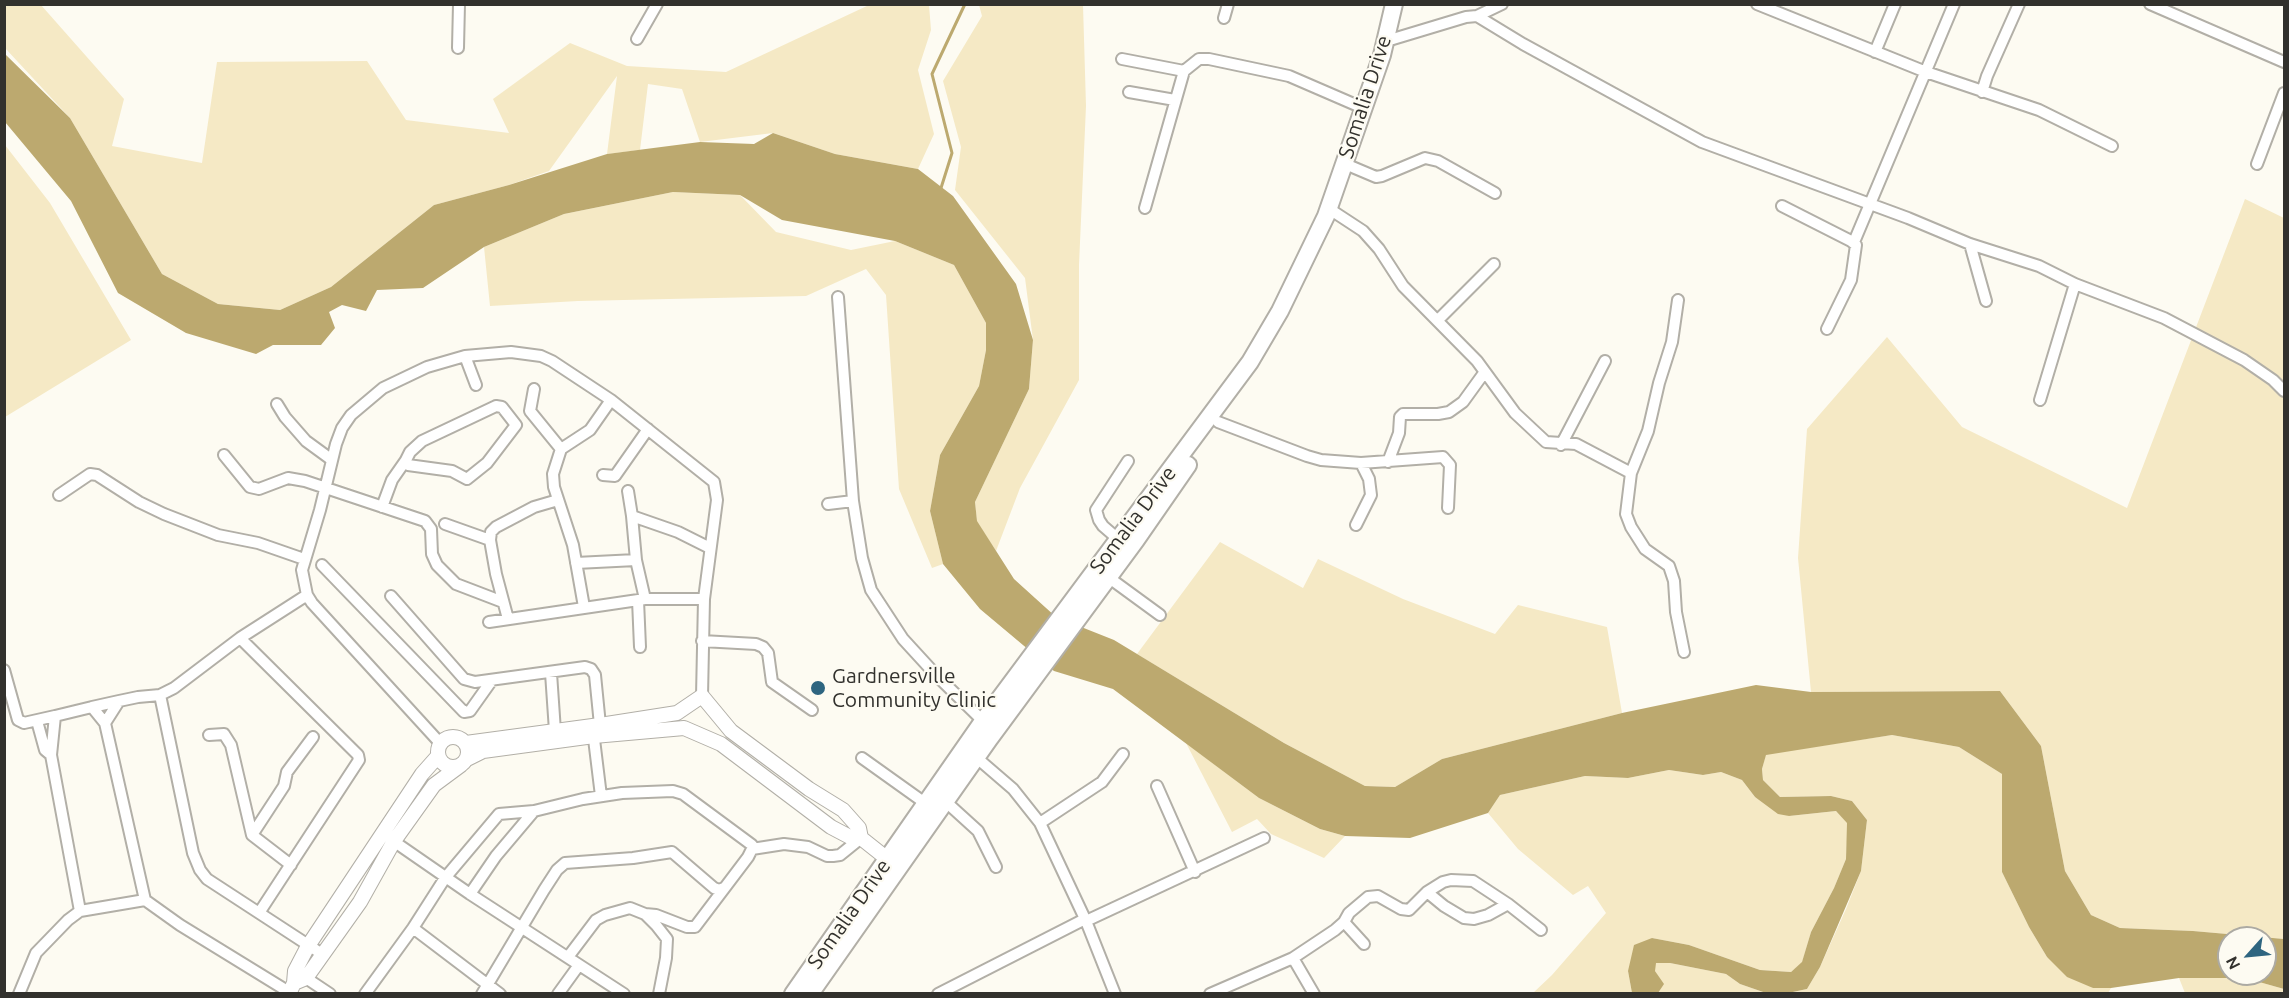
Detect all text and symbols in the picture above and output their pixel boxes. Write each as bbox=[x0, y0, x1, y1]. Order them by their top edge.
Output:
street label: Somalia Drive bbox=[1333, 32, 1397, 162]
street label: Somalia Drive bbox=[1084, 461, 1182, 579]
place label: Gardnersville Community Clinic bbox=[832, 663, 996, 713]
marker: Gardnersville Community Clinic bbox=[809, 679, 827, 697]
street label: Somalia Drive bbox=[802, 854, 896, 974]
north arrow bbox=[2217, 926, 2277, 986]
text: N bbox=[2222, 954, 2243, 973]

